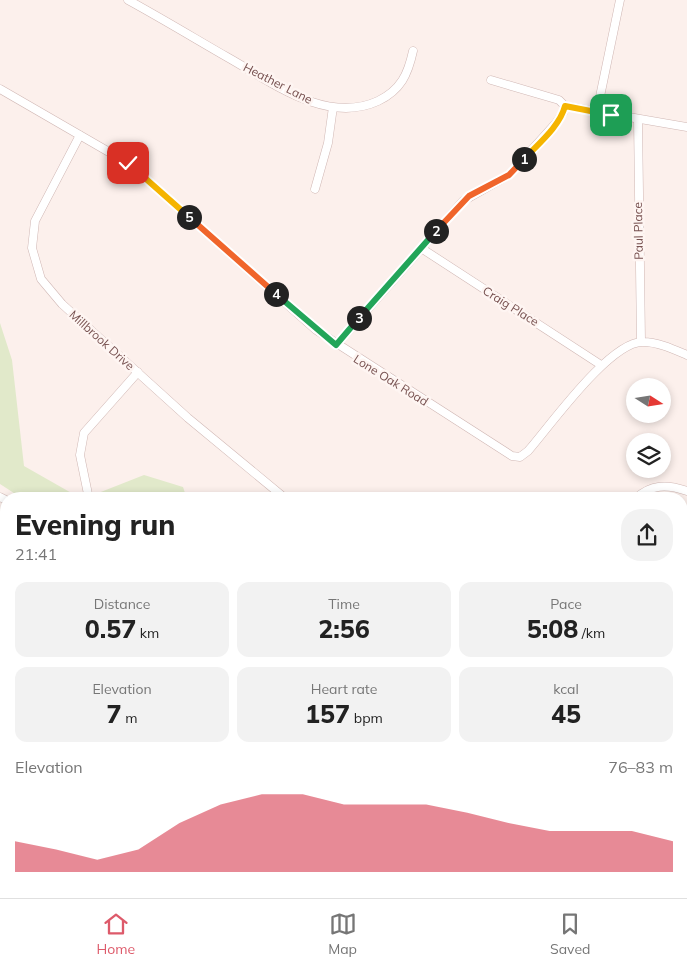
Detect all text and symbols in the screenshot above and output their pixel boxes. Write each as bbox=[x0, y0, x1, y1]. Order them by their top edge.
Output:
street label: Heather Lane bbox=[241, 59, 315, 107]
pin bbox=[590, 94, 632, 136]
icon: arrive bbox=[597, 101, 625, 129]
pin bbox=[107, 142, 149, 184]
pin: 1 bbox=[512, 146, 536, 172]
icon: check bbox=[114, 149, 142, 177]
text: 1 bbox=[520, 150, 529, 168]
street label: Paul Place bbox=[630, 202, 646, 260]
pin: 5 bbox=[176, 204, 202, 230]
text: 5 bbox=[185, 208, 194, 226]
pin: 2 bbox=[424, 218, 448, 244]
text: 2 bbox=[432, 222, 441, 240]
pin: 4 bbox=[264, 282, 288, 306]
street label: Craig Place bbox=[480, 283, 542, 329]
text: 4 bbox=[272, 285, 281, 303]
pin: 3 bbox=[346, 306, 372, 330]
street label: Millbrook Drive bbox=[66, 307, 138, 373]
text: 3 bbox=[355, 309, 364, 327]
street label: Lone Oak Road bbox=[351, 351, 431, 409]
north arrow bbox=[626, 378, 671, 422]
map controls bbox=[626, 378, 671, 478]
button: layers bbox=[626, 433, 671, 478]
text: Evening run bbox=[15, 507, 175, 542]
button: share bbox=[621, 509, 673, 561]
text: 21:41 bbox=[15, 544, 57, 564]
text: Distance bbox=[94, 595, 150, 613]
text: Time bbox=[328, 595, 360, 613]
text: Pace bbox=[550, 595, 582, 613]
text: 0.57 bbox=[85, 613, 136, 644]
text: 2:56 bbox=[318, 613, 370, 644]
text: 5:08 bbox=[527, 613, 578, 644]
text: km bbox=[136, 624, 159, 642]
text: /km bbox=[578, 624, 605, 642]
text: Elevation bbox=[92, 680, 152, 698]
text: Heart rate bbox=[311, 680, 377, 698]
text: kcal bbox=[553, 680, 579, 698]
text: 7 bbox=[107, 698, 122, 729]
text: 157 bbox=[305, 698, 350, 729]
text: 45 bbox=[551, 698, 581, 729]
text: m bbox=[122, 709, 137, 727]
text: bpm bbox=[350, 709, 383, 727]
text: Elevation bbox=[15, 757, 83, 777]
text: 76–83 m bbox=[608, 757, 673, 777]
tab: Home bbox=[97, 910, 135, 958]
tab: Map bbox=[328, 910, 357, 958]
tab: Saved bbox=[550, 910, 590, 958]

